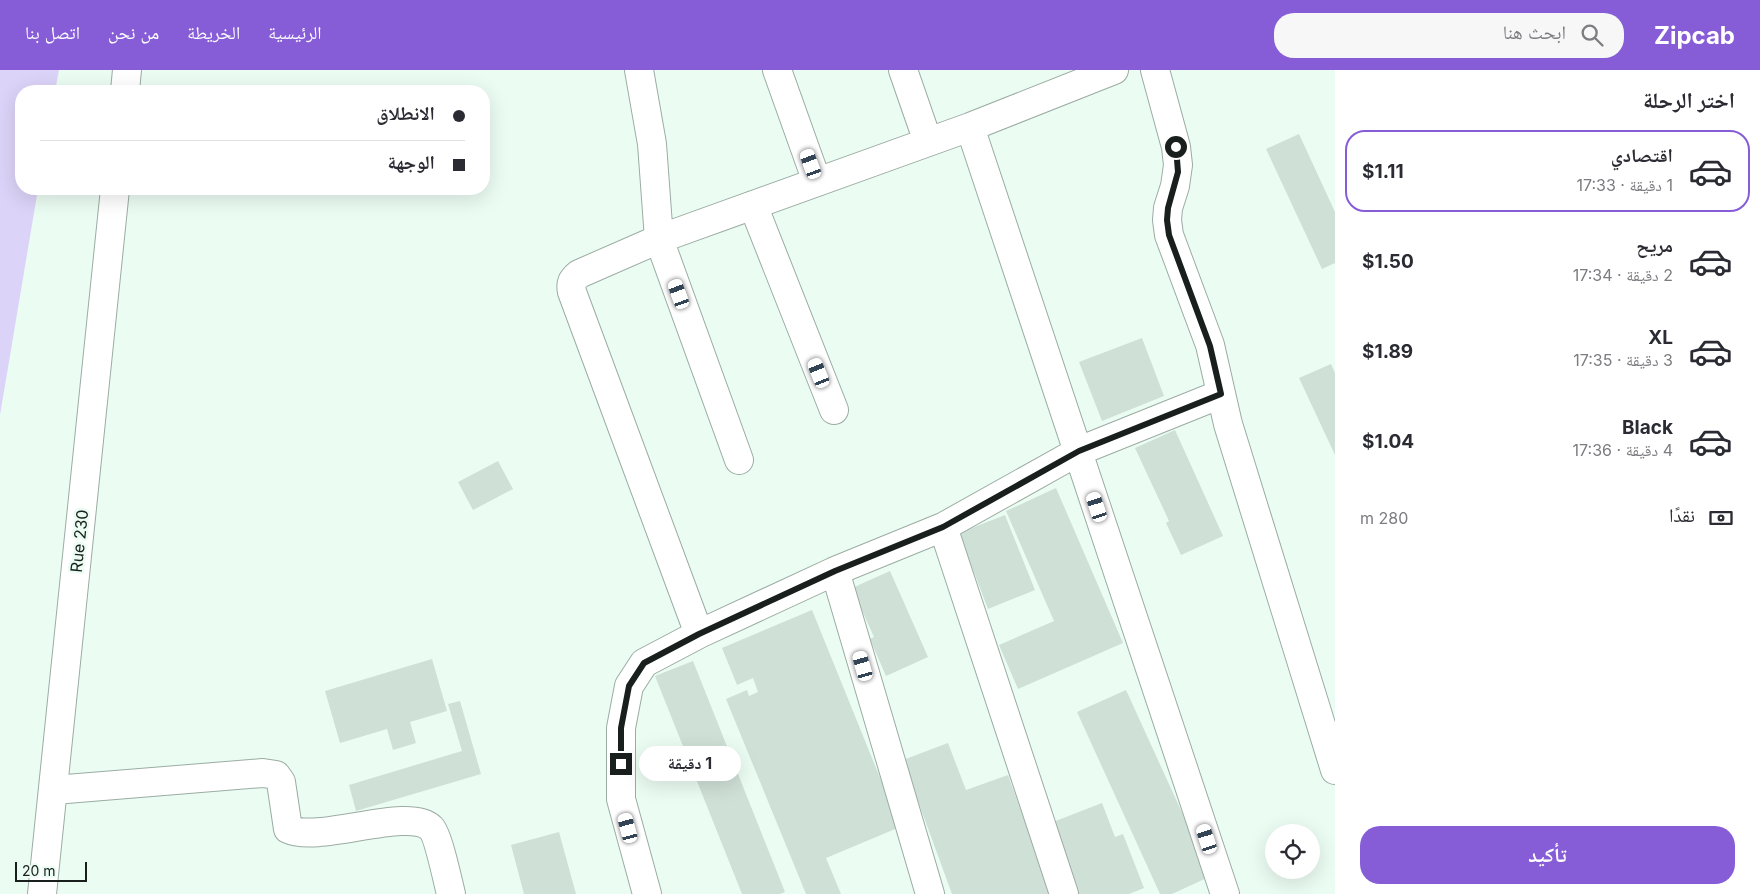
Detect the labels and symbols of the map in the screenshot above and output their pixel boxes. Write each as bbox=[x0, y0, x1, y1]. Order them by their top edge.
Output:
route start bbox=[1165, 136, 1187, 158]
car bbox=[798, 147, 823, 181]
car bbox=[666, 277, 691, 311]
car bbox=[806, 356, 831, 390]
car bbox=[1085, 490, 1108, 524]
street label: Rue 230 bbox=[66, 508, 92, 574]
car bbox=[851, 650, 874, 682]
callout: 1 دقيقة bbox=[638, 746, 741, 782]
route end bbox=[610, 753, 632, 775]
car bbox=[616, 812, 639, 844]
car bbox=[1195, 822, 1218, 856]
scale bar bbox=[15, 859, 88, 882]

